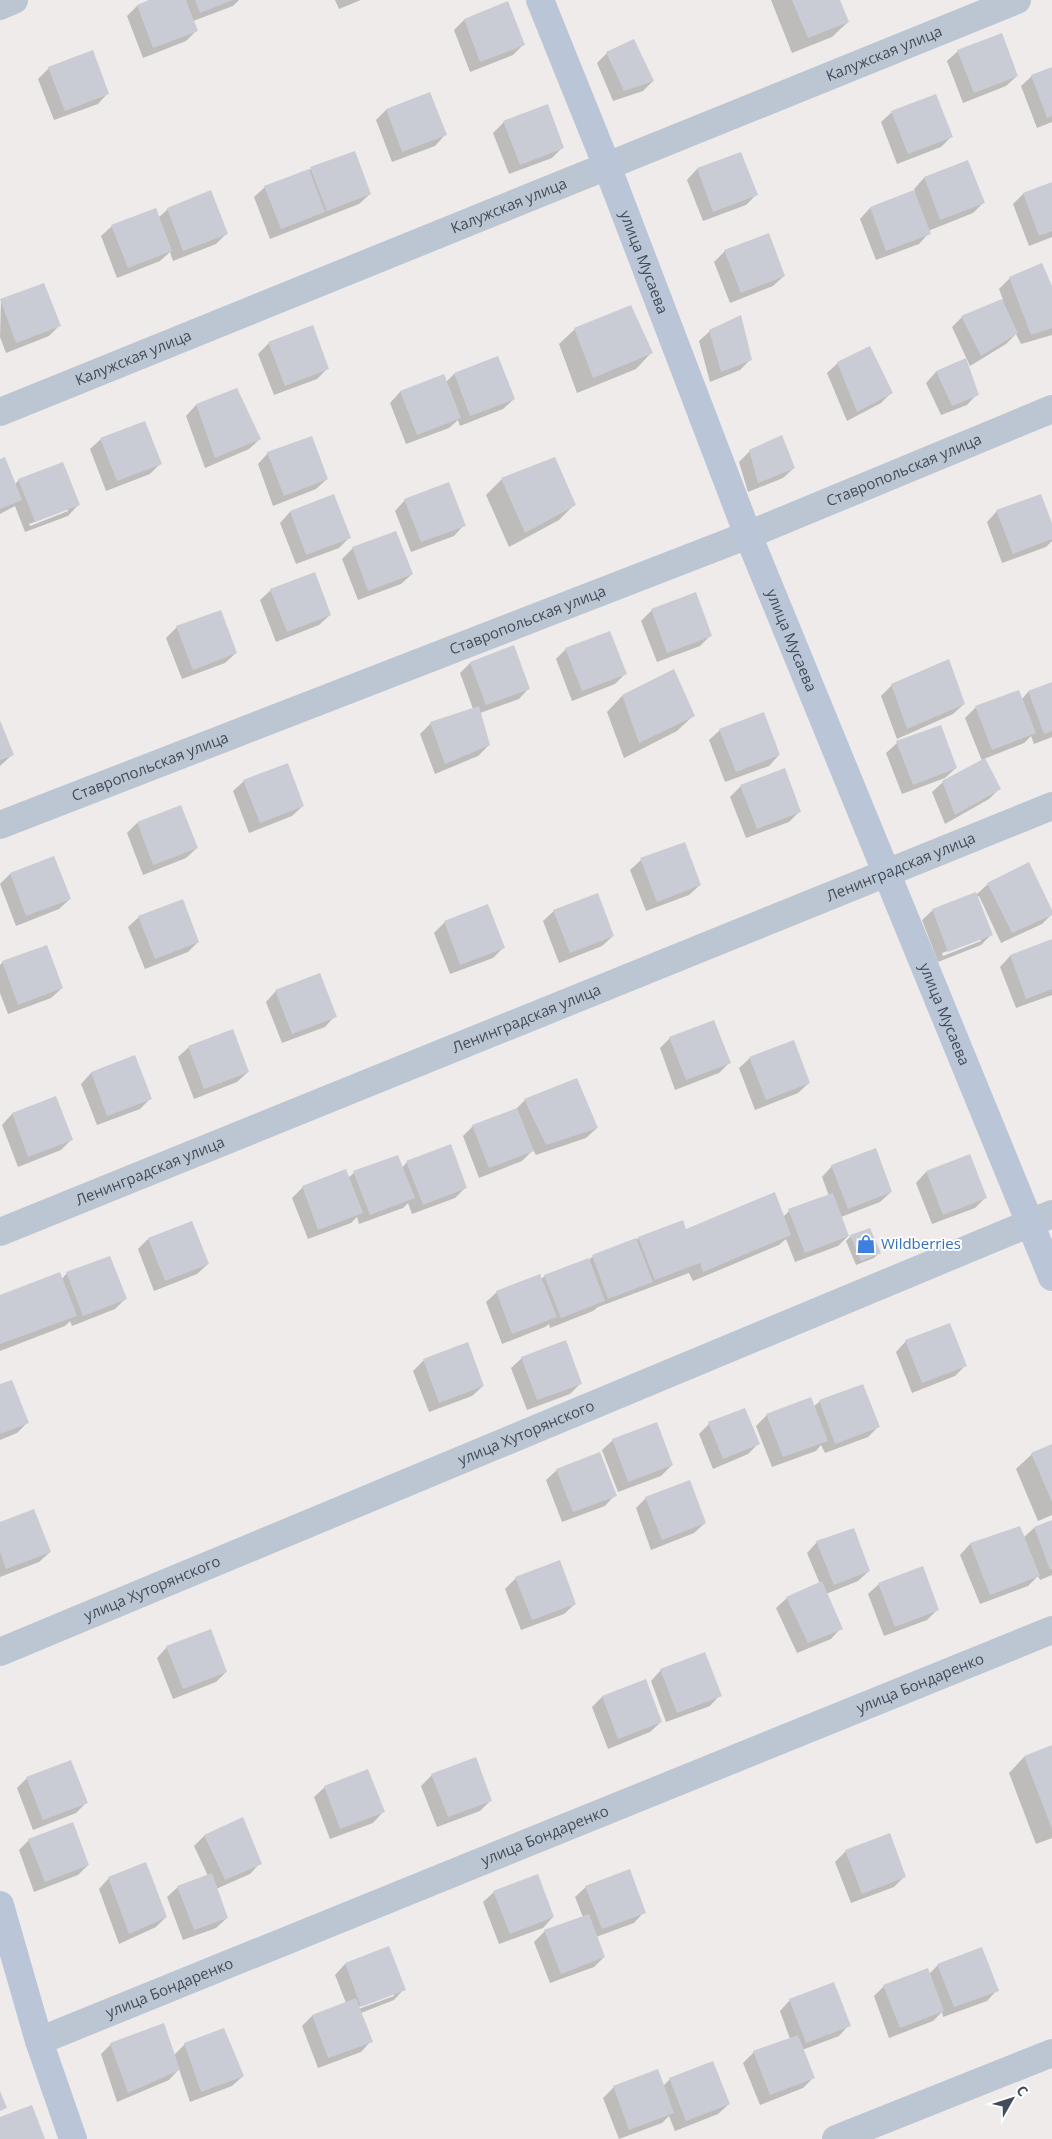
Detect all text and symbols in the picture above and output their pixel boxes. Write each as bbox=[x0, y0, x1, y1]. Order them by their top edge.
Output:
street label: Калужская улица bbox=[823, 20, 945, 85]
street label: Калужская улица bbox=[447, 172, 569, 237]
street label: улица Мусаева bbox=[616, 207, 674, 316]
street label: Калужская улица bbox=[72, 325, 194, 389]
street label: Ставропольская улица bbox=[823, 428, 984, 511]
street label: Ставропольская улица bbox=[446, 580, 609, 659]
street label: улица Мусаева bbox=[762, 586, 822, 694]
street label: Ставропольская улица bbox=[69, 726, 231, 805]
street label: Ленинградская улица bbox=[823, 827, 978, 905]
street label: улица Мусаева bbox=[915, 960, 975, 1068]
street label: Ленинградская улица bbox=[449, 979, 604, 1057]
street label: Ленинградская улица bbox=[72, 1131, 227, 1209]
shop icon: Wildberries bbox=[855, 1233, 877, 1255]
place label: Wildberries bbox=[881, 1233, 961, 1253]
street label: улица Хуторянского bbox=[455, 1395, 597, 1469]
street label: улица Хуторянского bbox=[81, 1550, 223, 1625]
street label: улица Бондаренко bbox=[853, 1648, 987, 1717]
street label: улица Бондаренко bbox=[478, 1800, 611, 1870]
street label: улица Бондаренко bbox=[103, 1952, 236, 2022]
north arrow bbox=[987, 2074, 1037, 2124]
text: С bbox=[1012, 2081, 1033, 2100]

